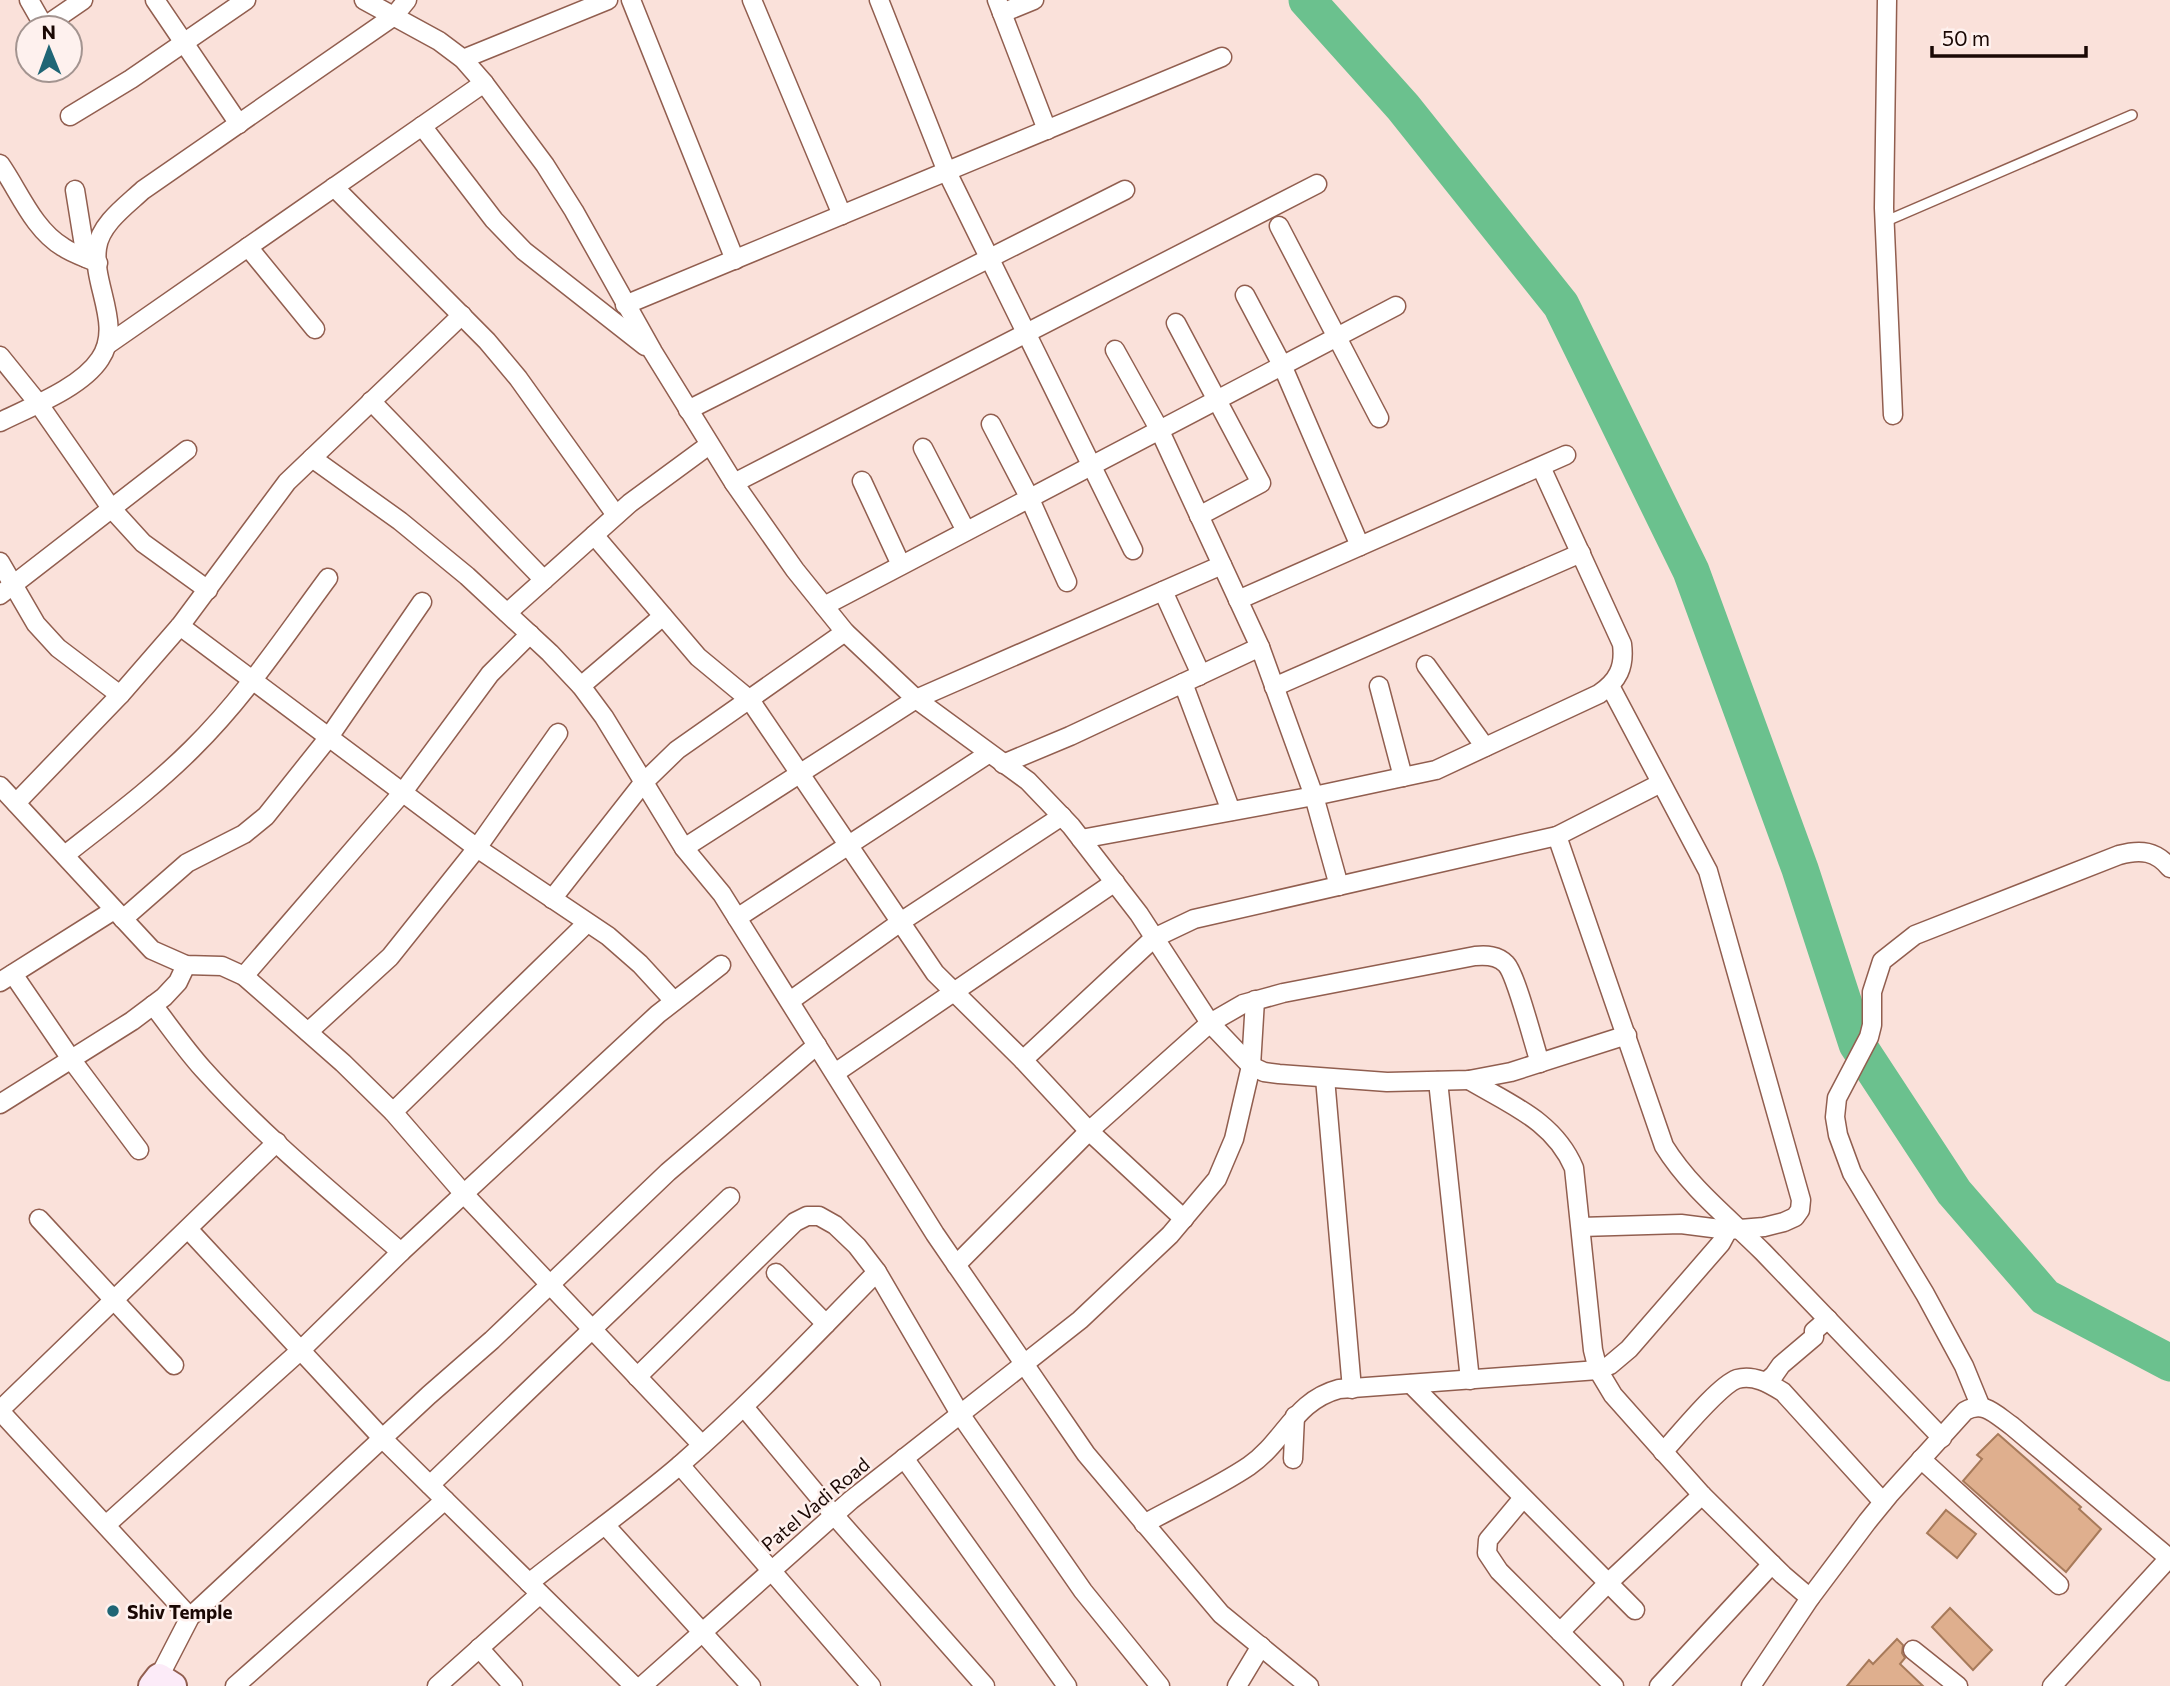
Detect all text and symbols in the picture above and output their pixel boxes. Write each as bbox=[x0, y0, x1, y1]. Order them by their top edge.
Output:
north arrow bbox=[14, 14, 84, 84]
scale bar bbox=[1932, 14, 2086, 58]
text: N bbox=[41, 20, 56, 43]
text: 50 m bbox=[1942, 25, 1990, 50]
street label: Patel Vadi Road bbox=[756, 1452, 874, 1556]
place label: Shiv Temple bbox=[127, 1600, 233, 1623]
marker: Shiv Temple bbox=[105, 1603, 121, 1619]

